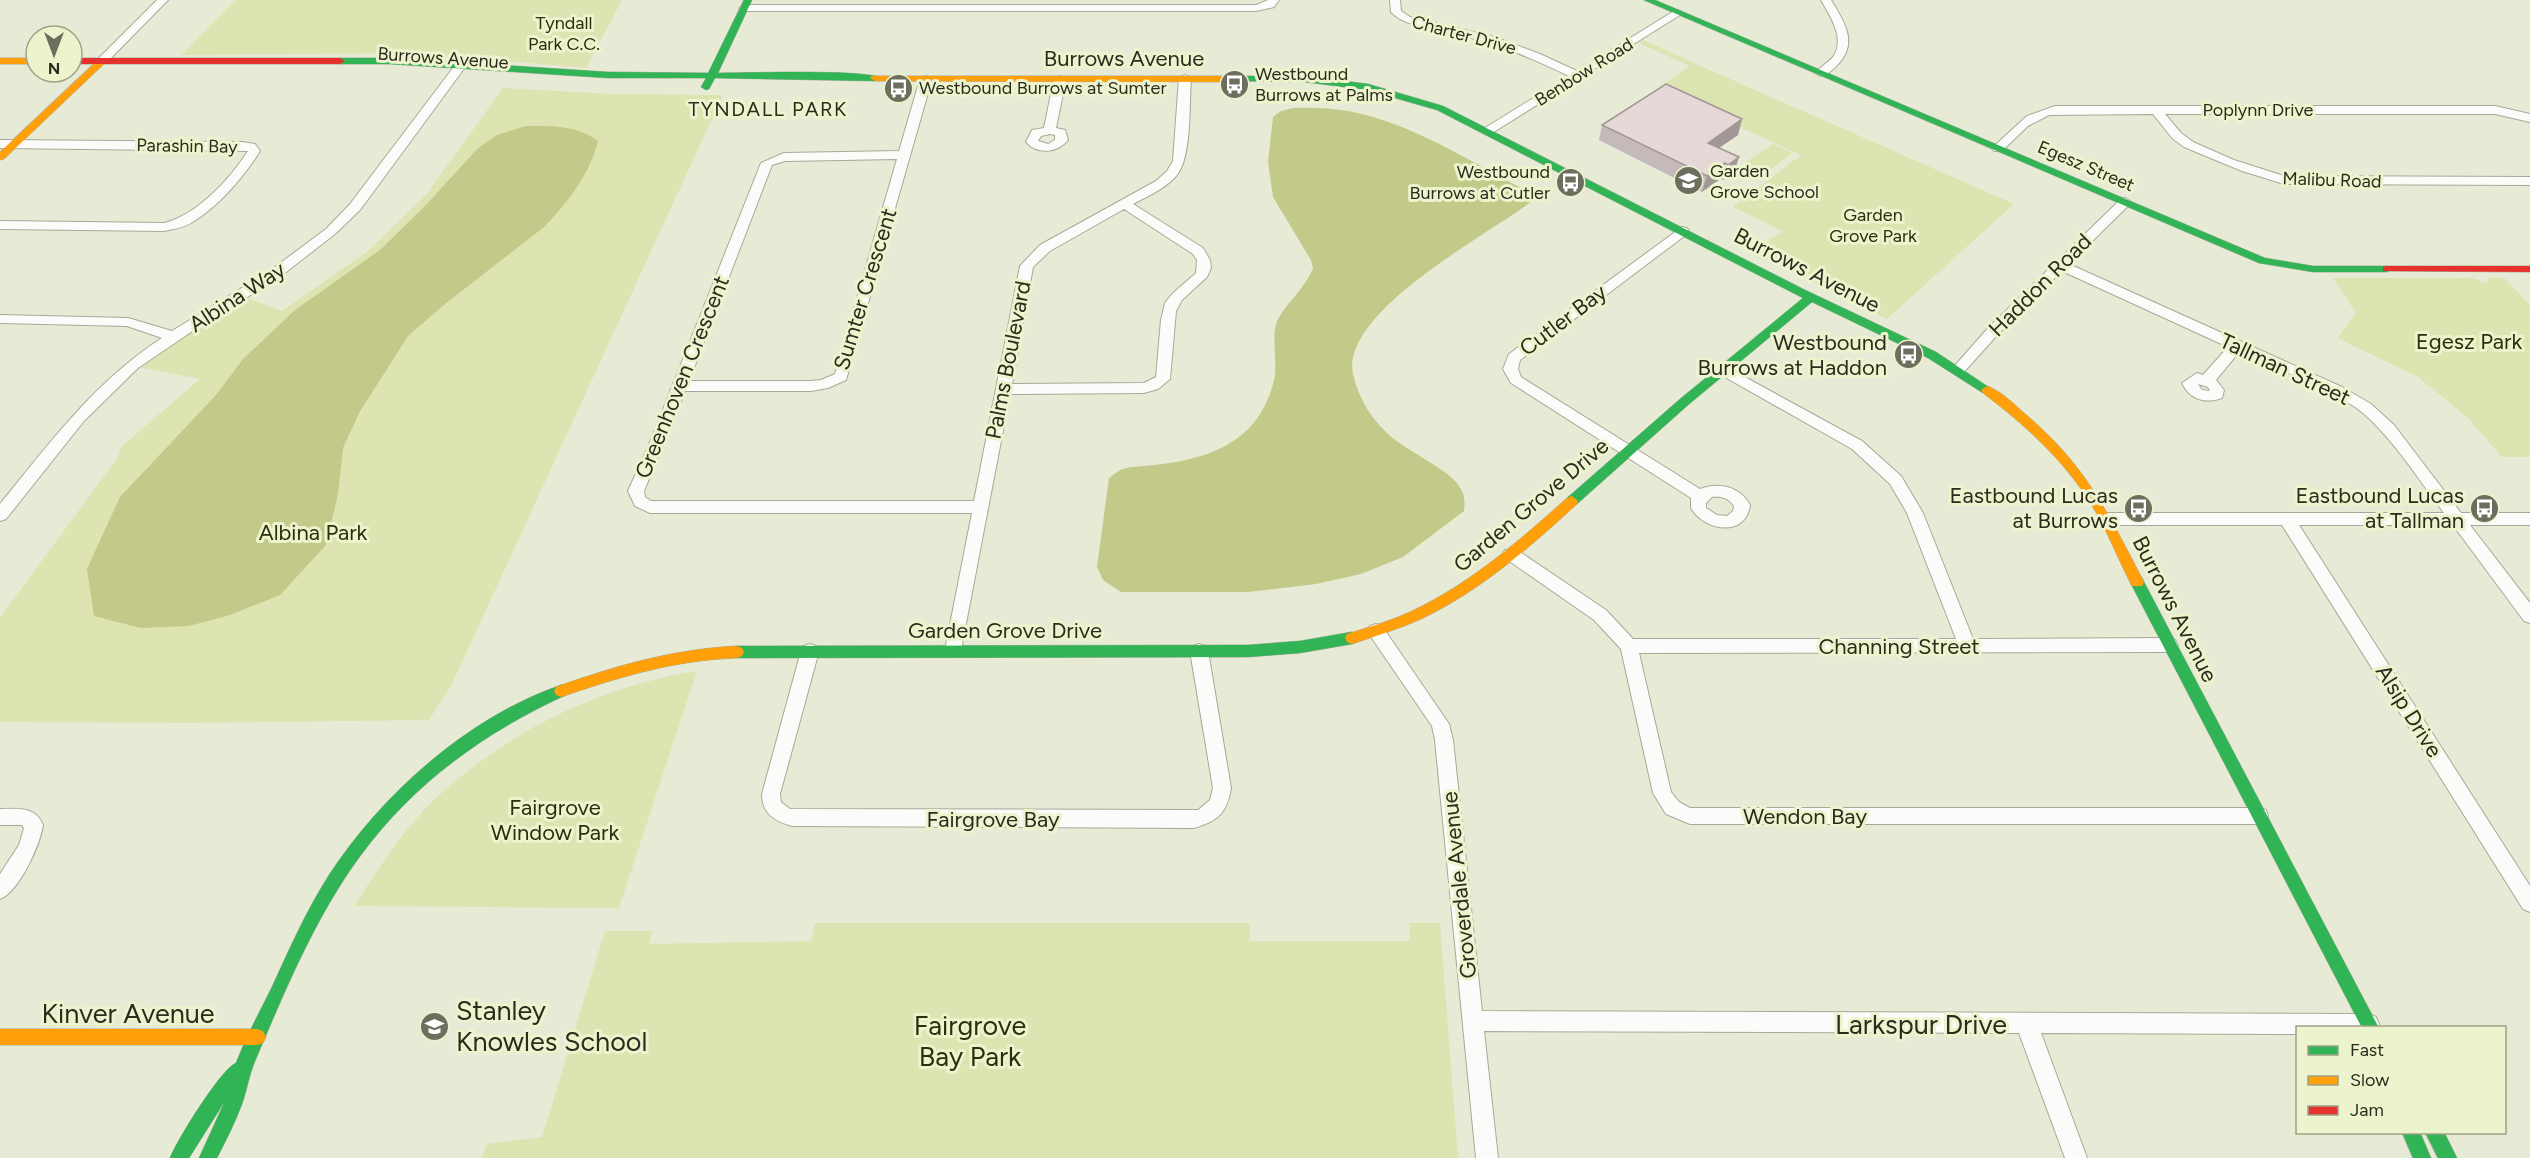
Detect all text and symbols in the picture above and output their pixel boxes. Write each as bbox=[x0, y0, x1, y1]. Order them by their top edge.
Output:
street label: Charter Drive bbox=[1409, 11, 1519, 60]
park label: Tyndall Park C.C. bbox=[528, 12, 600, 55]
north arrow bbox=[24, 24, 84, 84]
street label: Benbow Road bbox=[1531, 33, 1637, 111]
street label: Burrows Avenue bbox=[377, 42, 509, 74]
street label: Burrows Avenue bbox=[1044, 45, 1204, 72]
text: N bbox=[48, 59, 60, 78]
place label: Westbound Burrows at Palms bbox=[1255, 63, 1393, 106]
bus stop icon: Westbound Burrows at Palms bbox=[1218, 68, 1250, 100]
bus stop icon: Westbound Burrows at Sumter bbox=[882, 72, 914, 104]
place label: Westbound Burrows at Sumter bbox=[919, 77, 1167, 99]
district label: TYNDALL PARK bbox=[688, 97, 848, 121]
street label: Poplynn Drive bbox=[2203, 99, 2314, 121]
street label: Parashin Bay bbox=[136, 134, 238, 158]
street label: Egesz Street bbox=[2034, 136, 2138, 196]
place label: Garden Grove School bbox=[1710, 160, 1819, 203]
place label: Westbound Burrows at Cutler bbox=[1410, 161, 1550, 204]
school or university icon: Garden Grove School bbox=[1673, 165, 1705, 197]
bus stop icon: Westbound Burrows at Cutler bbox=[1555, 166, 1587, 198]
street label: Malibu Road bbox=[2282, 167, 2382, 193]
park label: Garden Grove Park bbox=[1829, 204, 1917, 247]
street label: Sumter Crescent bbox=[828, 205, 902, 373]
street label: Burrows Avenue bbox=[1729, 222, 1885, 318]
street label: Haddon Road bbox=[1983, 228, 2097, 342]
street label: Albina Way bbox=[184, 256, 291, 338]
street label: Greenhoven Crescent bbox=[629, 272, 735, 482]
street label: Cutler Bay bbox=[1514, 278, 1612, 362]
street label: Palms Boulevard bbox=[979, 279, 1037, 441]
street label: Tallman Street bbox=[2215, 327, 2355, 411]
park label: Egesz Park bbox=[2416, 328, 2522, 355]
place label: Westbound Burrows at Haddon bbox=[1697, 329, 1887, 381]
bus stop icon: Westbound Burrows at Haddon bbox=[1892, 339, 1924, 371]
street label: Garden Grove Drive bbox=[1448, 432, 1614, 578]
place label: Eastbound Lucas at Burrows bbox=[1950, 482, 2118, 534]
place label: Eastbound Lucas at Tallman bbox=[2296, 482, 2464, 534]
bus stop icon: Eastbound Lucas at Burrows bbox=[2123, 492, 2155, 524]
bus stop icon: Eastbound Lucas at Tallman bbox=[2469, 492, 2501, 524]
park label: Albina Park bbox=[259, 519, 368, 546]
street label: Burrows Avenue bbox=[2127, 531, 2223, 687]
street label: Garden Grove Drive bbox=[908, 617, 1102, 644]
street label: Channing Street bbox=[1818, 633, 1980, 660]
street label: Alsip Drive bbox=[2370, 660, 2448, 762]
street label: Groverdale Avenue bbox=[1436, 790, 1482, 980]
park label: Fairgrove Window Park bbox=[491, 794, 620, 846]
street label: Wendon Bay bbox=[1743, 803, 1867, 830]
street label: Fairgrove Bay bbox=[926, 806, 1060, 833]
place label: Stanley Knowles School bbox=[456, 994, 647, 1058]
street label: Kinver Avenue bbox=[41, 997, 215, 1030]
street label: Larkspur Drive bbox=[1835, 1008, 2007, 1041]
park label: Fairgrove Bay Park bbox=[914, 1009, 1026, 1073]
school or university icon: Stanley Knowles School bbox=[419, 1010, 451, 1042]
legend bbox=[2296, 1026, 2506, 1134]
text: Fast bbox=[2350, 1039, 2384, 1061]
text: Slow bbox=[2350, 1069, 2389, 1091]
text: Jam bbox=[2350, 1099, 2384, 1121]

